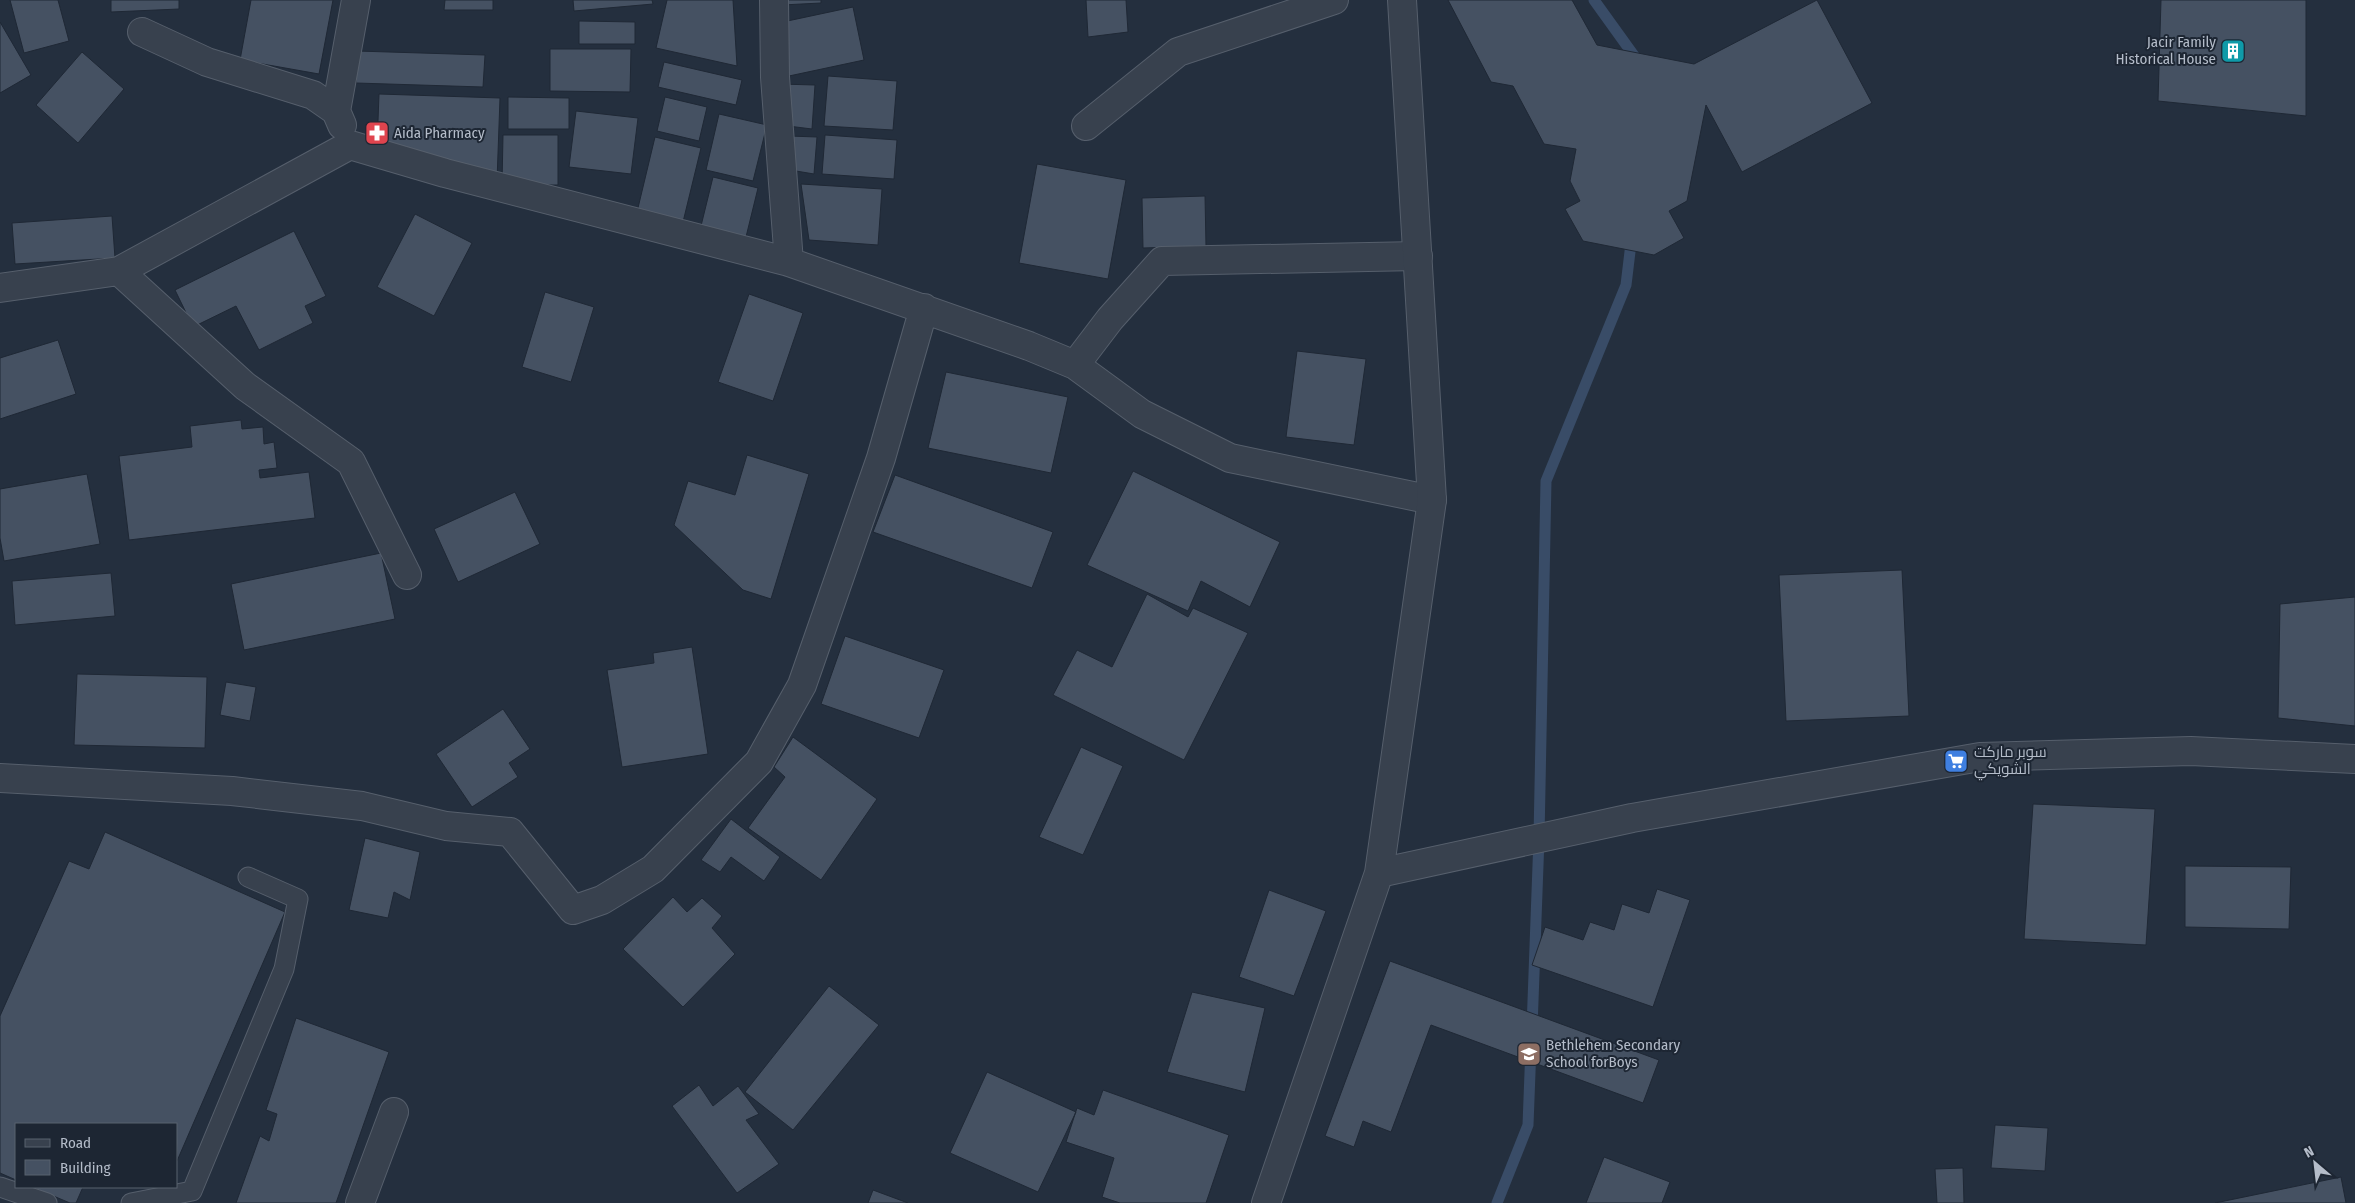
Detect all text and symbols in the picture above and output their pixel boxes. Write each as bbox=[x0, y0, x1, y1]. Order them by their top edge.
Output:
place label: Jacir Family Historical House bbox=[2116, 33, 2216, 68]
building icon: Jacir Family Historical House bbox=[2220, 38, 2246, 64]
pharmacy icon: Aida Pharmacy bbox=[364, 120, 390, 146]
place label: Aida Pharmacy bbox=[394, 124, 485, 142]
place label: سوبر ماركت الشويكي bbox=[1974, 743, 2047, 781]
supermarket icon: سوبر ماركت الشويكي bbox=[1943, 748, 1969, 774]
place label: Bethlehem Secondary School forBoys bbox=[1546, 1036, 1681, 1071]
school or university icon: Bethlehem Secondary School forBoys bbox=[1516, 1041, 1542, 1067]
legend bbox=[15, 1123, 178, 1188]
text: Road bbox=[60, 1134, 91, 1152]
north arrow bbox=[2290, 1138, 2340, 1188]
text: N bbox=[2301, 1142, 2317, 1161]
text: Building bbox=[60, 1159, 111, 1177]

